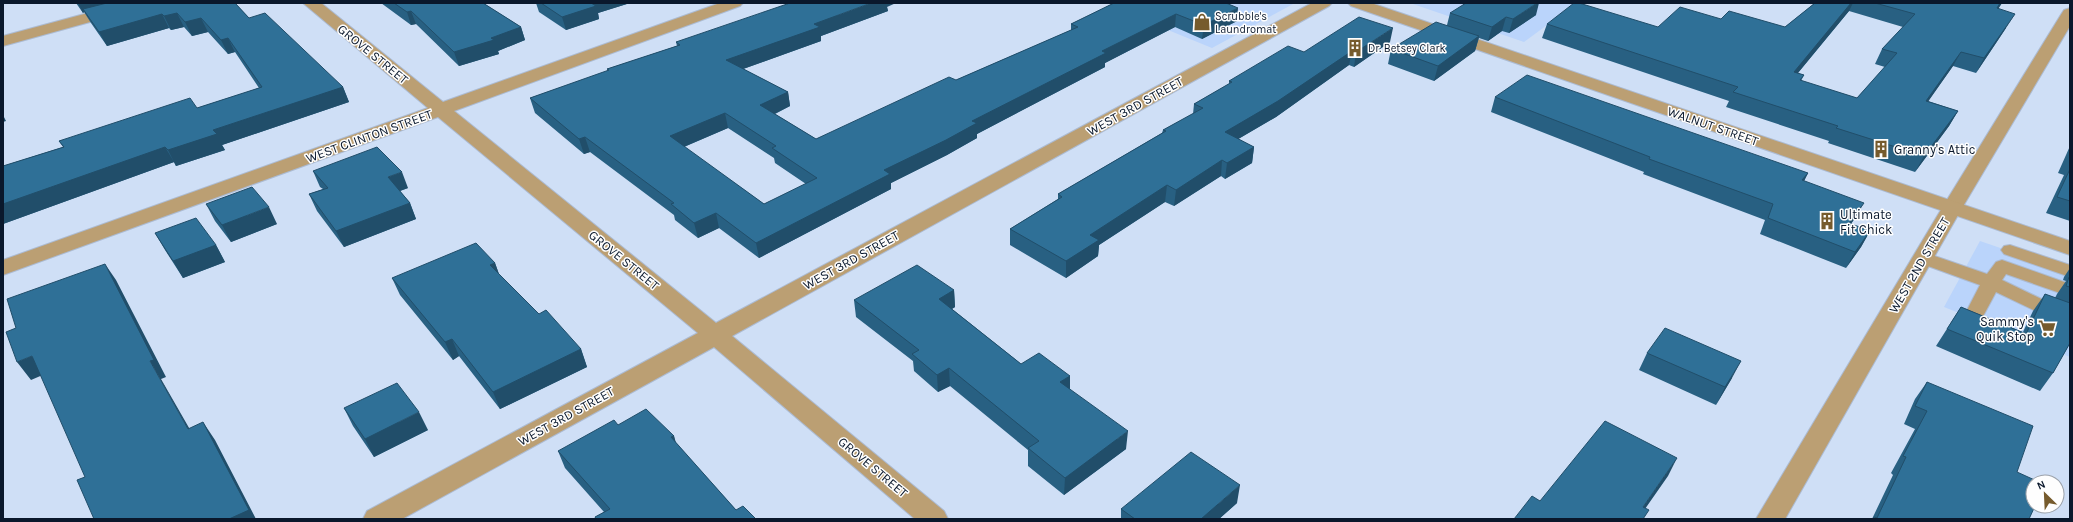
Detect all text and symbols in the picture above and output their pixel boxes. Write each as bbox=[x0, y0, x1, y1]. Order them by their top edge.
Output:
place label: Scrubble's Laundromat bbox=[1215, 10, 1277, 36]
shop icon: Scrubble's Laundromat bbox=[1192, 12, 1212, 32]
street label: GROVE STREET bbox=[335, 21, 411, 87]
building icon: Dr. Betsey Clark bbox=[1345, 38, 1365, 58]
place label: Dr. Betsey Clark bbox=[1368, 42, 1446, 55]
street label: WEST 3RD STREET bbox=[1085, 73, 1186, 139]
street label: WALNUT STREET bbox=[1666, 103, 1761, 149]
street label: WEST CLINTON STREET bbox=[304, 106, 435, 166]
building icon: Granny's Attic bbox=[1871, 139, 1891, 159]
place label: Granny's Attic bbox=[1894, 142, 1975, 157]
place label: Ultimate Fit Chick bbox=[1840, 207, 1892, 237]
building icon: Ultimate Fit Chick bbox=[1817, 211, 1837, 231]
street label: WEST 2ND STREET bbox=[1886, 214, 1953, 315]
street label: GROVE STREET bbox=[586, 227, 662, 293]
street label: WEST 3RD STREET bbox=[801, 227, 902, 293]
place label: Sammy's Quik Stop bbox=[1976, 314, 2034, 344]
supermarket icon: Sammy's Quik Stop bbox=[2037, 318, 2057, 338]
street label: WEST 3RD STREET bbox=[516, 383, 617, 449]
street label: GROVE STREET bbox=[835, 434, 911, 501]
north arrow bbox=[2025, 474, 2065, 514]
text: N bbox=[2035, 478, 2047, 493]

